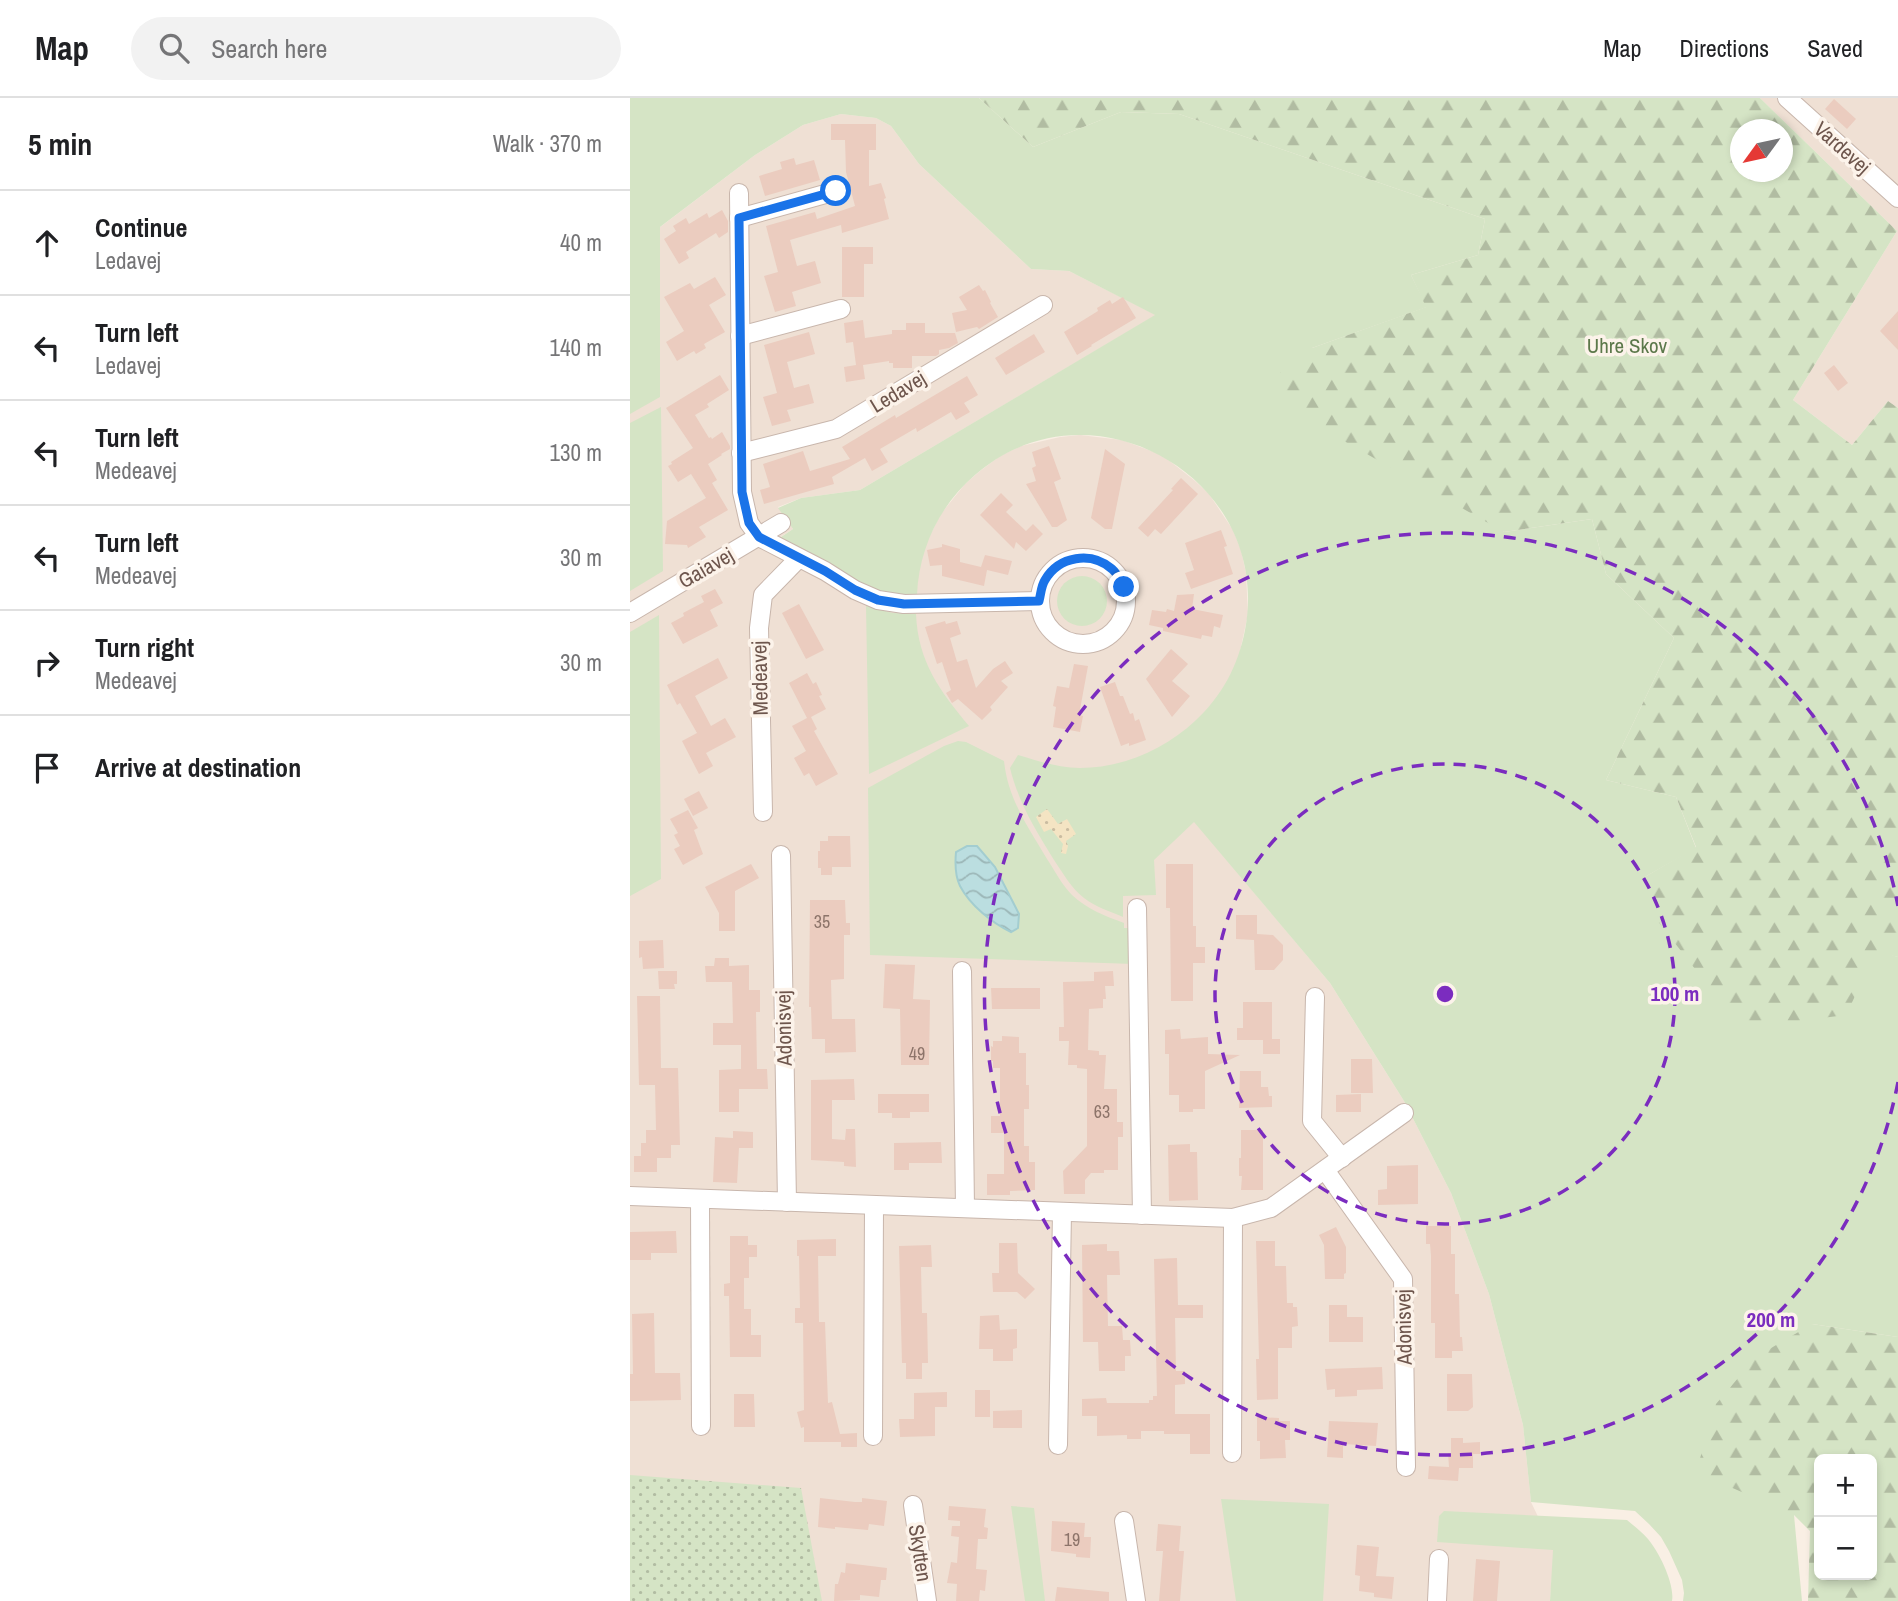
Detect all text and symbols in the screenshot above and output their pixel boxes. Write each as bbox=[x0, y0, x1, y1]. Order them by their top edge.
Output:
search box bbox=[131, 17, 621, 80]
text: Map bbox=[35, 26, 89, 70]
icon: search bbox=[155, 29, 193, 67]
text: Search here bbox=[211, 31, 327, 66]
text: Map bbox=[1603, 32, 1641, 64]
text: Directions bbox=[1679, 32, 1769, 64]
text: Saved bbox=[1807, 32, 1863, 64]
street label: Vardevej bbox=[1808, 115, 1877, 181]
north arrow bbox=[1730, 119, 1793, 182]
text: 5 min bbox=[28, 124, 92, 164]
text: Walk · 370 m bbox=[493, 128, 602, 159]
route start bbox=[820, 175, 851, 206]
text: Continue bbox=[95, 210, 187, 245]
icon: ahead bbox=[28, 224, 66, 262]
text: 40 m bbox=[560, 227, 602, 258]
text: Ledavej bbox=[95, 245, 161, 276]
text: Turn left bbox=[95, 315, 179, 350]
icon: left bbox=[28, 329, 66, 367]
park label: Uhre Skov bbox=[1587, 331, 1668, 360]
text: 140 m bbox=[550, 332, 602, 363]
text: Ledavej bbox=[95, 350, 161, 381]
street label: Ledavej bbox=[864, 364, 931, 420]
text: Turn left bbox=[95, 420, 179, 455]
icon: left bbox=[28, 434, 66, 472]
text: 130 m bbox=[550, 437, 602, 468]
text: Medeavej bbox=[95, 455, 177, 486]
text: Turn left bbox=[95, 525, 179, 560]
icon: left bbox=[28, 539, 66, 577]
street label: Gaiavej bbox=[673, 540, 739, 595]
text: 30 m bbox=[560, 542, 602, 573]
text: Medeavej bbox=[95, 560, 177, 591]
route end bbox=[1108, 571, 1139, 602]
text: Turn right bbox=[95, 630, 194, 665]
street label: Medeavej bbox=[744, 640, 775, 716]
icon: right bbox=[28, 644, 66, 682]
text: 30 m bbox=[560, 647, 602, 678]
text: Medeavej bbox=[95, 665, 177, 696]
icon: arrive bbox=[28, 749, 66, 787]
text: Arrive at destination bbox=[95, 750, 301, 785]
house number: 35 bbox=[814, 909, 830, 934]
text: 100 m bbox=[1651, 979, 1699, 1008]
centre of rings bbox=[1433, 982, 1457, 1006]
street label: Adonisvej bbox=[768, 990, 799, 1067]
house number: 49 bbox=[909, 1041, 925, 1066]
house number: 63 bbox=[1094, 1099, 1110, 1124]
street label: Adonisvej bbox=[1388, 1289, 1419, 1366]
text: 200 m bbox=[1747, 1305, 1795, 1334]
map controls bbox=[1814, 1454, 1877, 1580]
button: + bbox=[1814, 1454, 1877, 1517]
button: − bbox=[1814, 1517, 1877, 1580]
street label: Skytten bbox=[902, 1522, 939, 1584]
house number: 19 bbox=[1064, 1527, 1080, 1552]

